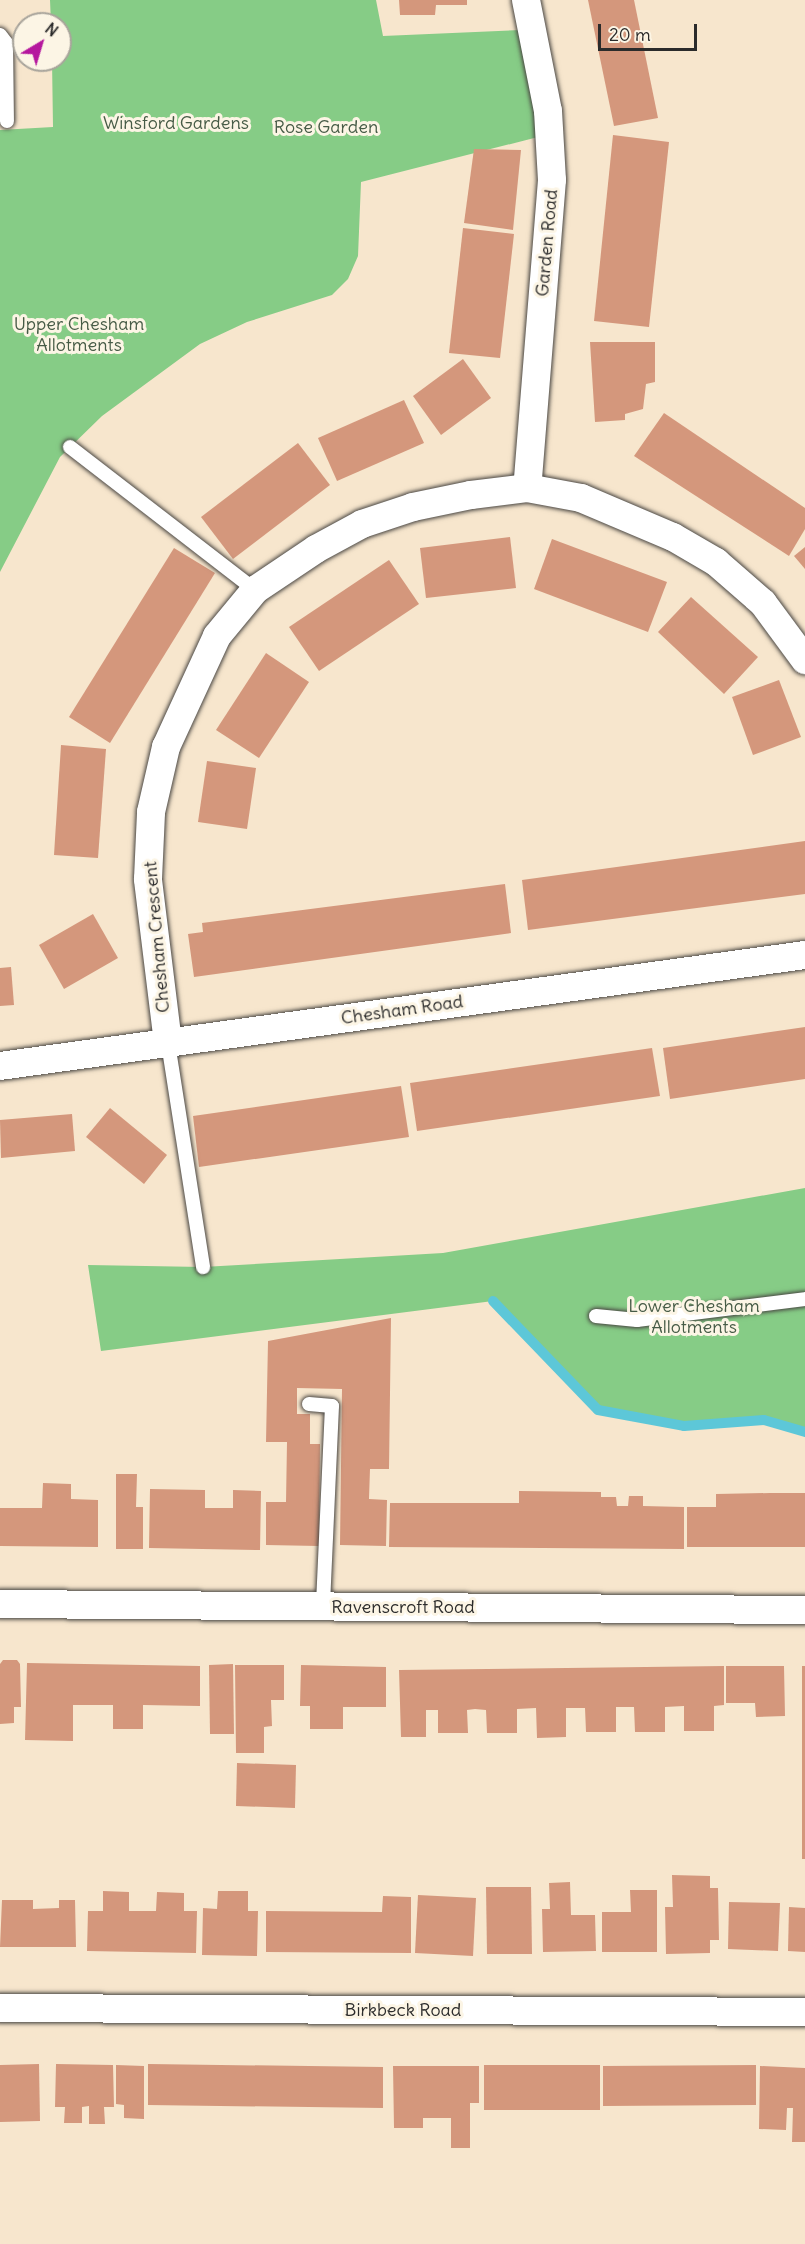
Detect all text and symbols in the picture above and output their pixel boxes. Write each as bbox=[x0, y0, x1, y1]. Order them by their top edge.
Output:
north arrow bbox=[12, 12, 72, 72]
scale bar bbox=[601, 12, 700, 50]
text: N bbox=[41, 18, 62, 41]
text: 20 m bbox=[609, 23, 651, 46]
park label: Winsford Gardens bbox=[103, 112, 249, 134]
park label: Rose Garden bbox=[274, 116, 378, 138]
street label: Garden Road bbox=[532, 188, 562, 298]
park label: Upper Chesham Allotments bbox=[14, 314, 144, 356]
street label: Chesham Crescent bbox=[140, 860, 174, 1014]
street label: Chesham Road bbox=[340, 991, 464, 1029]
park label: Lower Chesham Allotments bbox=[628, 1296, 760, 1338]
street label: Ravenscroft Road bbox=[331, 1596, 475, 1618]
street label: Birkbeck Road bbox=[345, 1999, 461, 2021]

